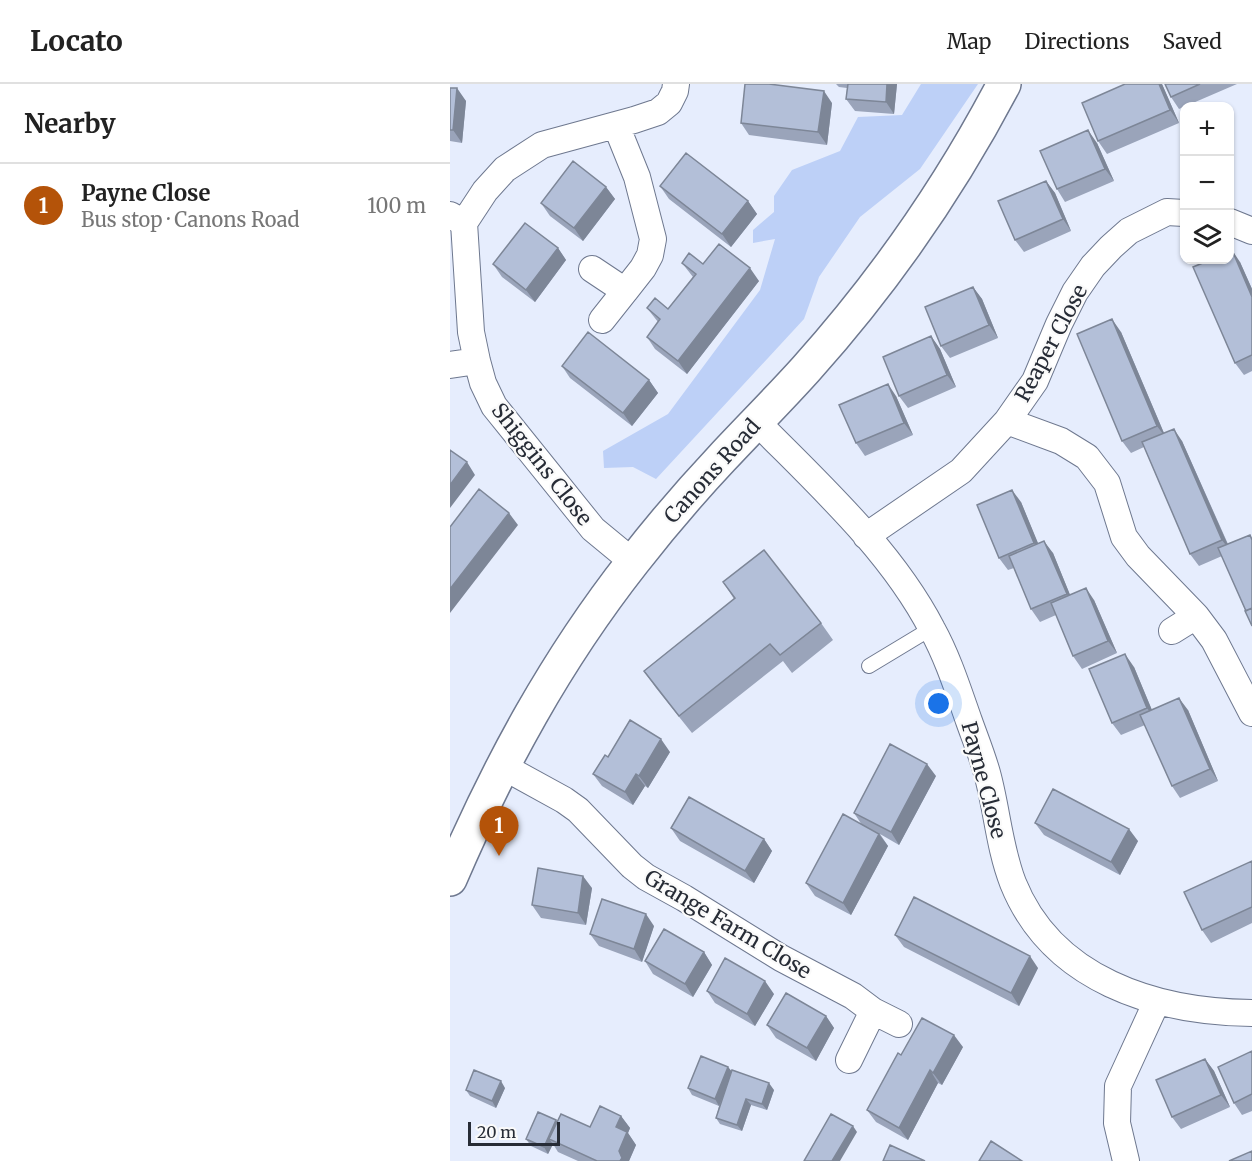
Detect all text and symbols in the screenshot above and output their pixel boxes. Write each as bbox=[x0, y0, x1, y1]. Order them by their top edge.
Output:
text: Locato bbox=[30, 23, 123, 59]
text: Map bbox=[947, 28, 991, 55]
text: Directions bbox=[1024, 28, 1129, 55]
text: Saved bbox=[1162, 28, 1222, 55]
map controls bbox=[1180, 102, 1234, 264]
button: + bbox=[1180, 102, 1234, 156]
text: Nearby bbox=[24, 107, 116, 140]
button: − bbox=[1180, 156, 1234, 210]
text: Payne Close bbox=[81, 179, 210, 207]
text: 1 bbox=[39, 193, 48, 218]
text: 100 m bbox=[367, 193, 426, 218]
text: Bus stop · Canons Road bbox=[81, 207, 300, 232]
button: layers bbox=[1180, 210, 1234, 264]
street label: Reaper Close bbox=[1009, 280, 1093, 406]
street label: Shiggins Close bbox=[486, 397, 598, 531]
street label: Canons Road bbox=[658, 413, 766, 529]
your location bbox=[924, 689, 953, 718]
street label: Payne Close bbox=[955, 719, 1013, 841]
pin: 1 bbox=[479, 806, 518, 856]
street label: Grange Farm Close bbox=[640, 864, 816, 984]
scale bar bbox=[468, 1119, 560, 1146]
text: 20 m bbox=[477, 1122, 516, 1142]

